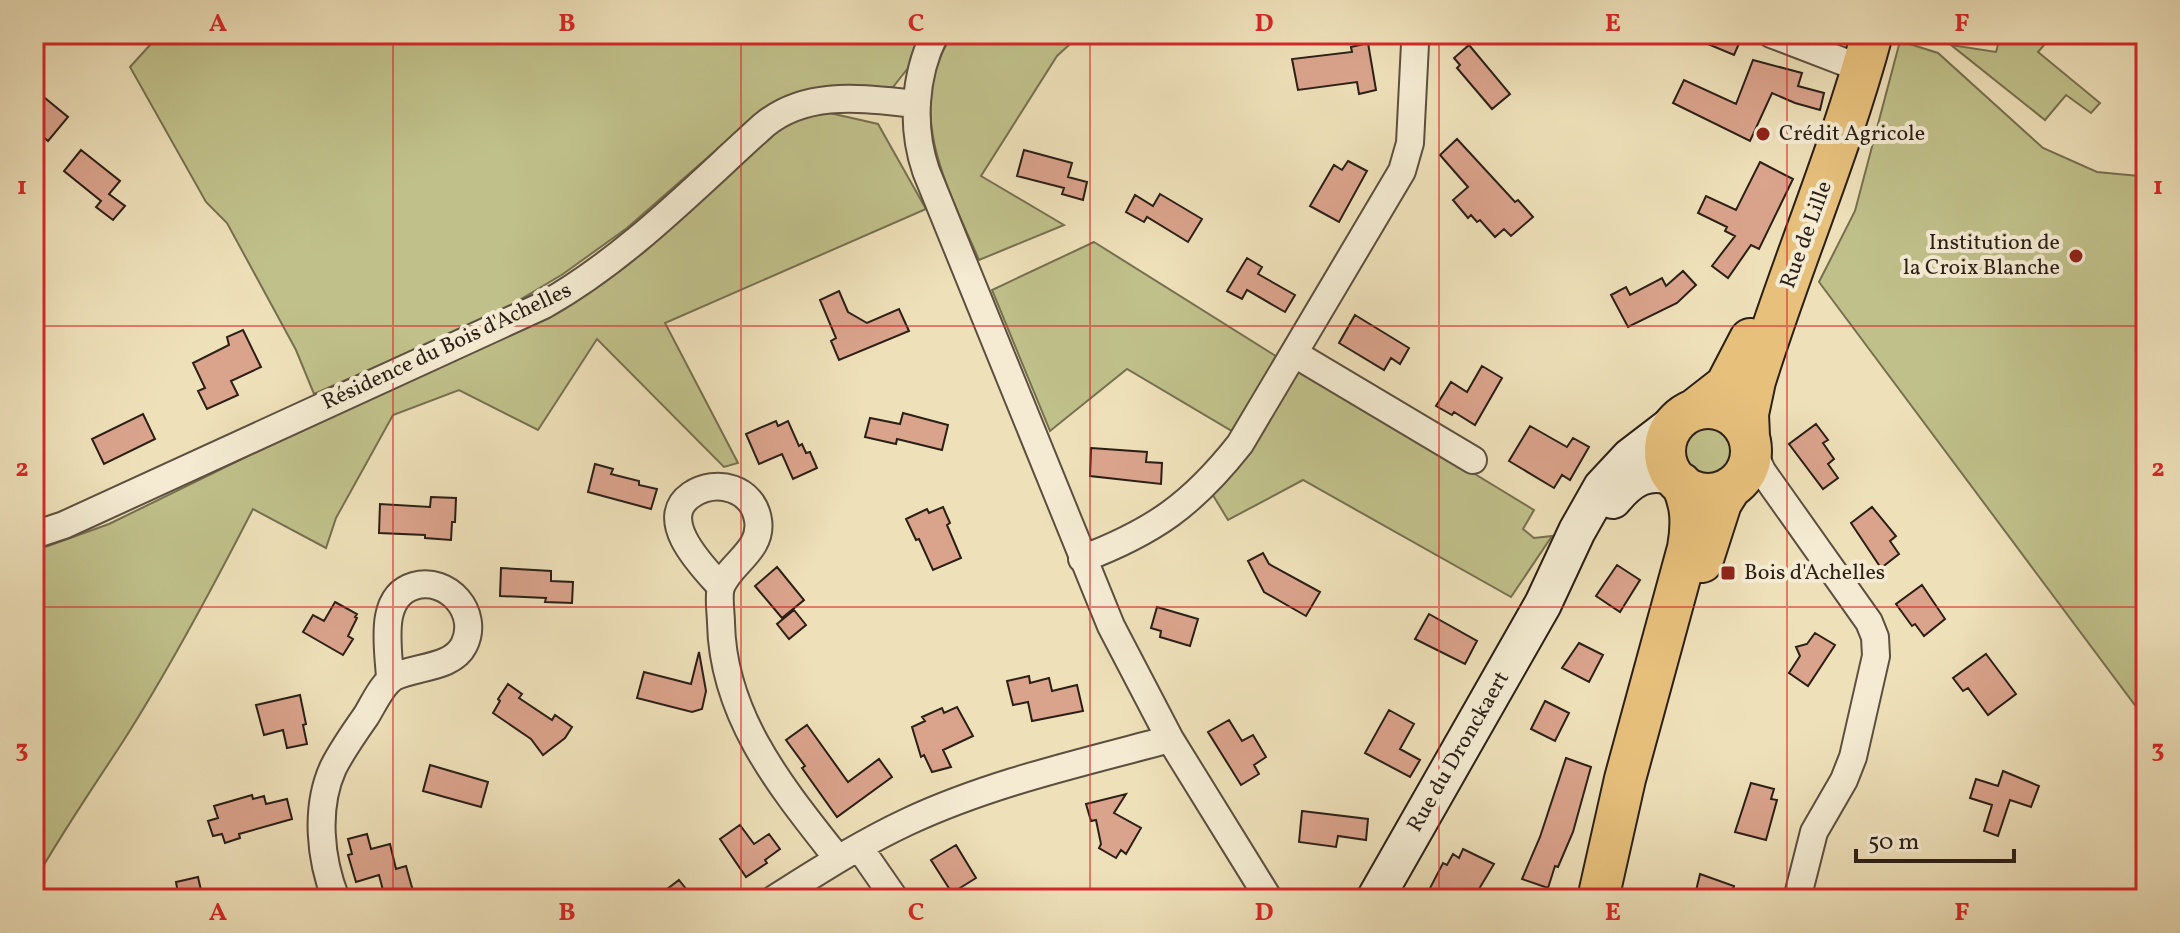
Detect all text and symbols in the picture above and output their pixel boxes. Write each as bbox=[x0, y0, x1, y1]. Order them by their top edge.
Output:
text: A bbox=[209, 6, 228, 42]
text: B bbox=[558, 6, 576, 42]
text: C bbox=[908, 6, 924, 42]
text: D bbox=[1254, 6, 1274, 42]
text: E bbox=[1605, 6, 1621, 42]
text: F bbox=[1954, 6, 1970, 42]
place label: Crédit Agricole bbox=[1779, 119, 1925, 150]
marker: Crédit Agricole bbox=[1754, 125, 1772, 143]
text: 1 bbox=[17, 169, 27, 205]
text: 1 bbox=[2153, 169, 2163, 205]
street label: Rue de Lille bbox=[1773, 177, 1841, 293]
place label: Institution de la Croix Blanche bbox=[1903, 228, 2060, 284]
marker: Institution de la Croix Blanche bbox=[2067, 247, 2085, 265]
street label: Résidence du Bois d'Achelles bbox=[317, 275, 577, 419]
text: 2 bbox=[15, 451, 29, 487]
text: 2 bbox=[2151, 451, 2165, 487]
place label: Bois d'Achelles bbox=[1744, 558, 1885, 589]
marker: Bois d'Achelles bbox=[1719, 564, 1737, 582]
street label: Rue du Dronckaert bbox=[1400, 666, 1518, 838]
text: 3 bbox=[15, 732, 29, 768]
text: 3 bbox=[2151, 732, 2165, 768]
scale bar bbox=[1856, 813, 2014, 863]
text: 50 m bbox=[1868, 826, 1920, 860]
text: A bbox=[209, 895, 228, 931]
text: B bbox=[558, 895, 576, 931]
text: C bbox=[908, 895, 924, 931]
text: D bbox=[1254, 895, 1274, 931]
text: E bbox=[1605, 895, 1621, 931]
text: F bbox=[1954, 895, 1970, 931]

